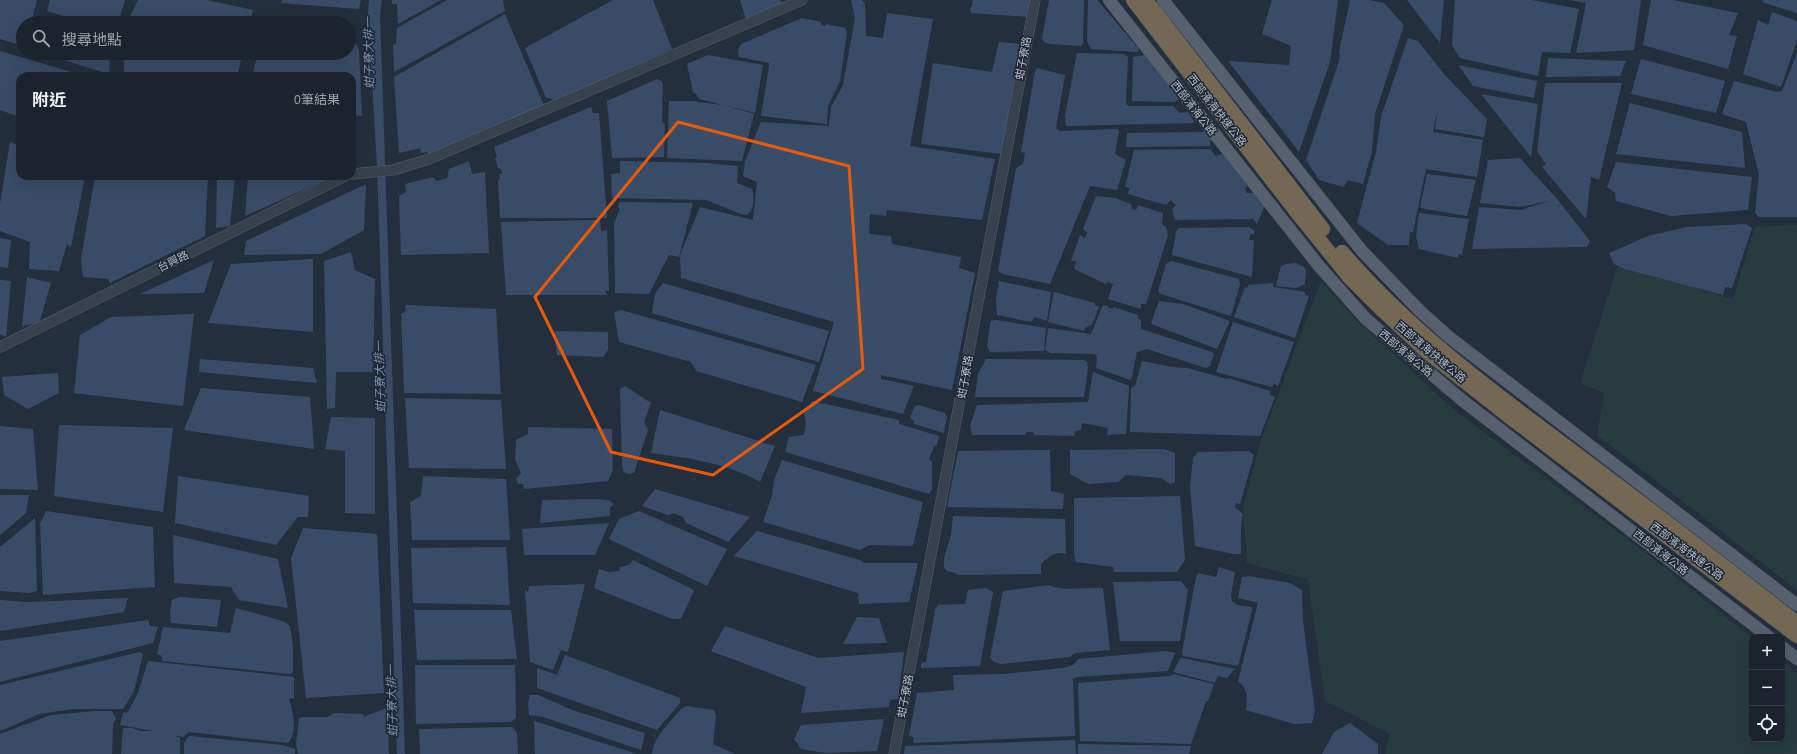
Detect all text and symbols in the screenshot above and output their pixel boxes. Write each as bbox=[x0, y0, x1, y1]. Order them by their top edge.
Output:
search box bbox=[16, 16, 356, 60]
water label: 蚶子寮大排一 bbox=[361, 16, 376, 89]
icon: search bbox=[30, 27, 52, 49]
text: 搜尋地點 bbox=[62, 31, 122, 48]
street label: 蚶子寮路 bbox=[1013, 35, 1033, 81]
street label: 西部濱海快速公路 bbox=[1185, 72, 1249, 148]
street label: 西部濱海公路 bbox=[1169, 78, 1219, 138]
text: 附近 bbox=[32, 90, 66, 109]
text: 0筆結果 bbox=[294, 92, 340, 106]
street label: 台興路 bbox=[156, 248, 190, 274]
street label: 西部濱海快速公路 bbox=[1393, 319, 1469, 385]
street label: 西部濱海公路 bbox=[1377, 327, 1435, 379]
water label: 蚶子寮大排一 bbox=[372, 340, 387, 413]
street label: 蚶子寮路 bbox=[955, 354, 975, 400]
street label: 西部濱海快速公路 bbox=[1648, 520, 1726, 582]
street label: 西部濱海公路 bbox=[1631, 527, 1691, 577]
map controls bbox=[1749, 634, 1785, 742]
button: + bbox=[1749, 634, 1785, 670]
water label: 蚶子寮大排一 bbox=[384, 664, 399, 737]
button: − bbox=[1749, 670, 1785, 706]
street label: 蚶子寮路 bbox=[895, 673, 915, 719]
button: locate bbox=[1749, 706, 1785, 742]

